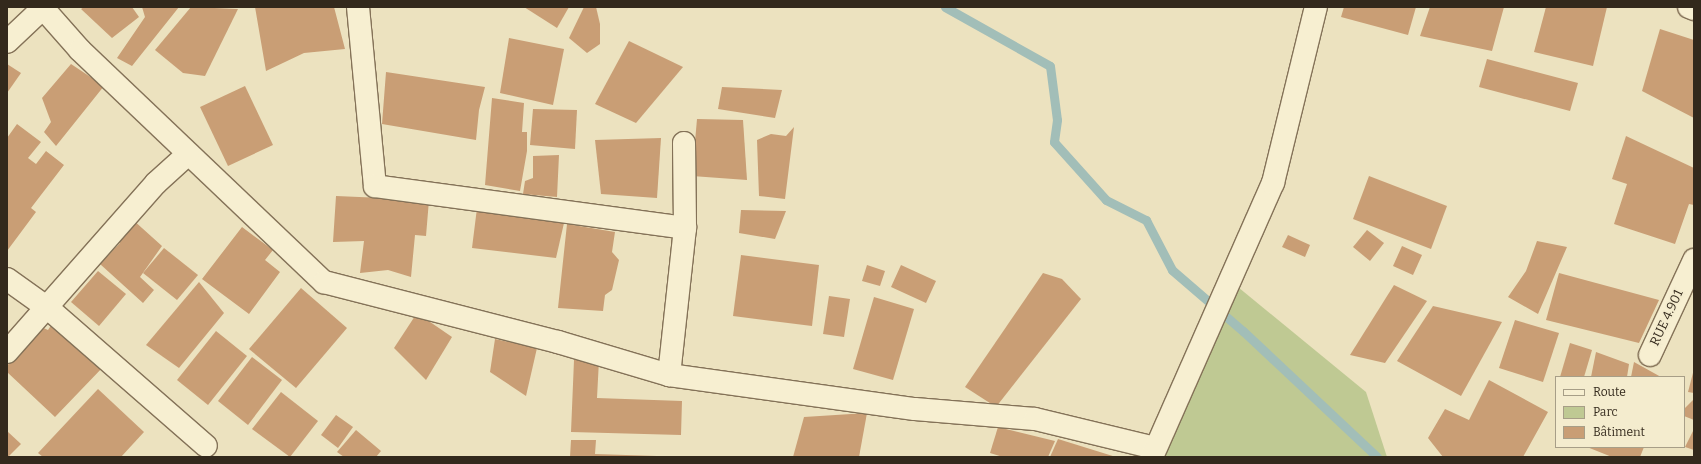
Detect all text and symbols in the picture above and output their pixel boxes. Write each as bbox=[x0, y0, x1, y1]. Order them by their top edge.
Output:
street label: RUE 4.901 bbox=[1647, 288, 1687, 348]
legend bbox=[1555, 376, 1685, 448]
text: Route bbox=[1593, 385, 1626, 399]
text: Parc bbox=[1593, 405, 1618, 419]
text: Bâtiment bbox=[1593, 425, 1645, 439]

